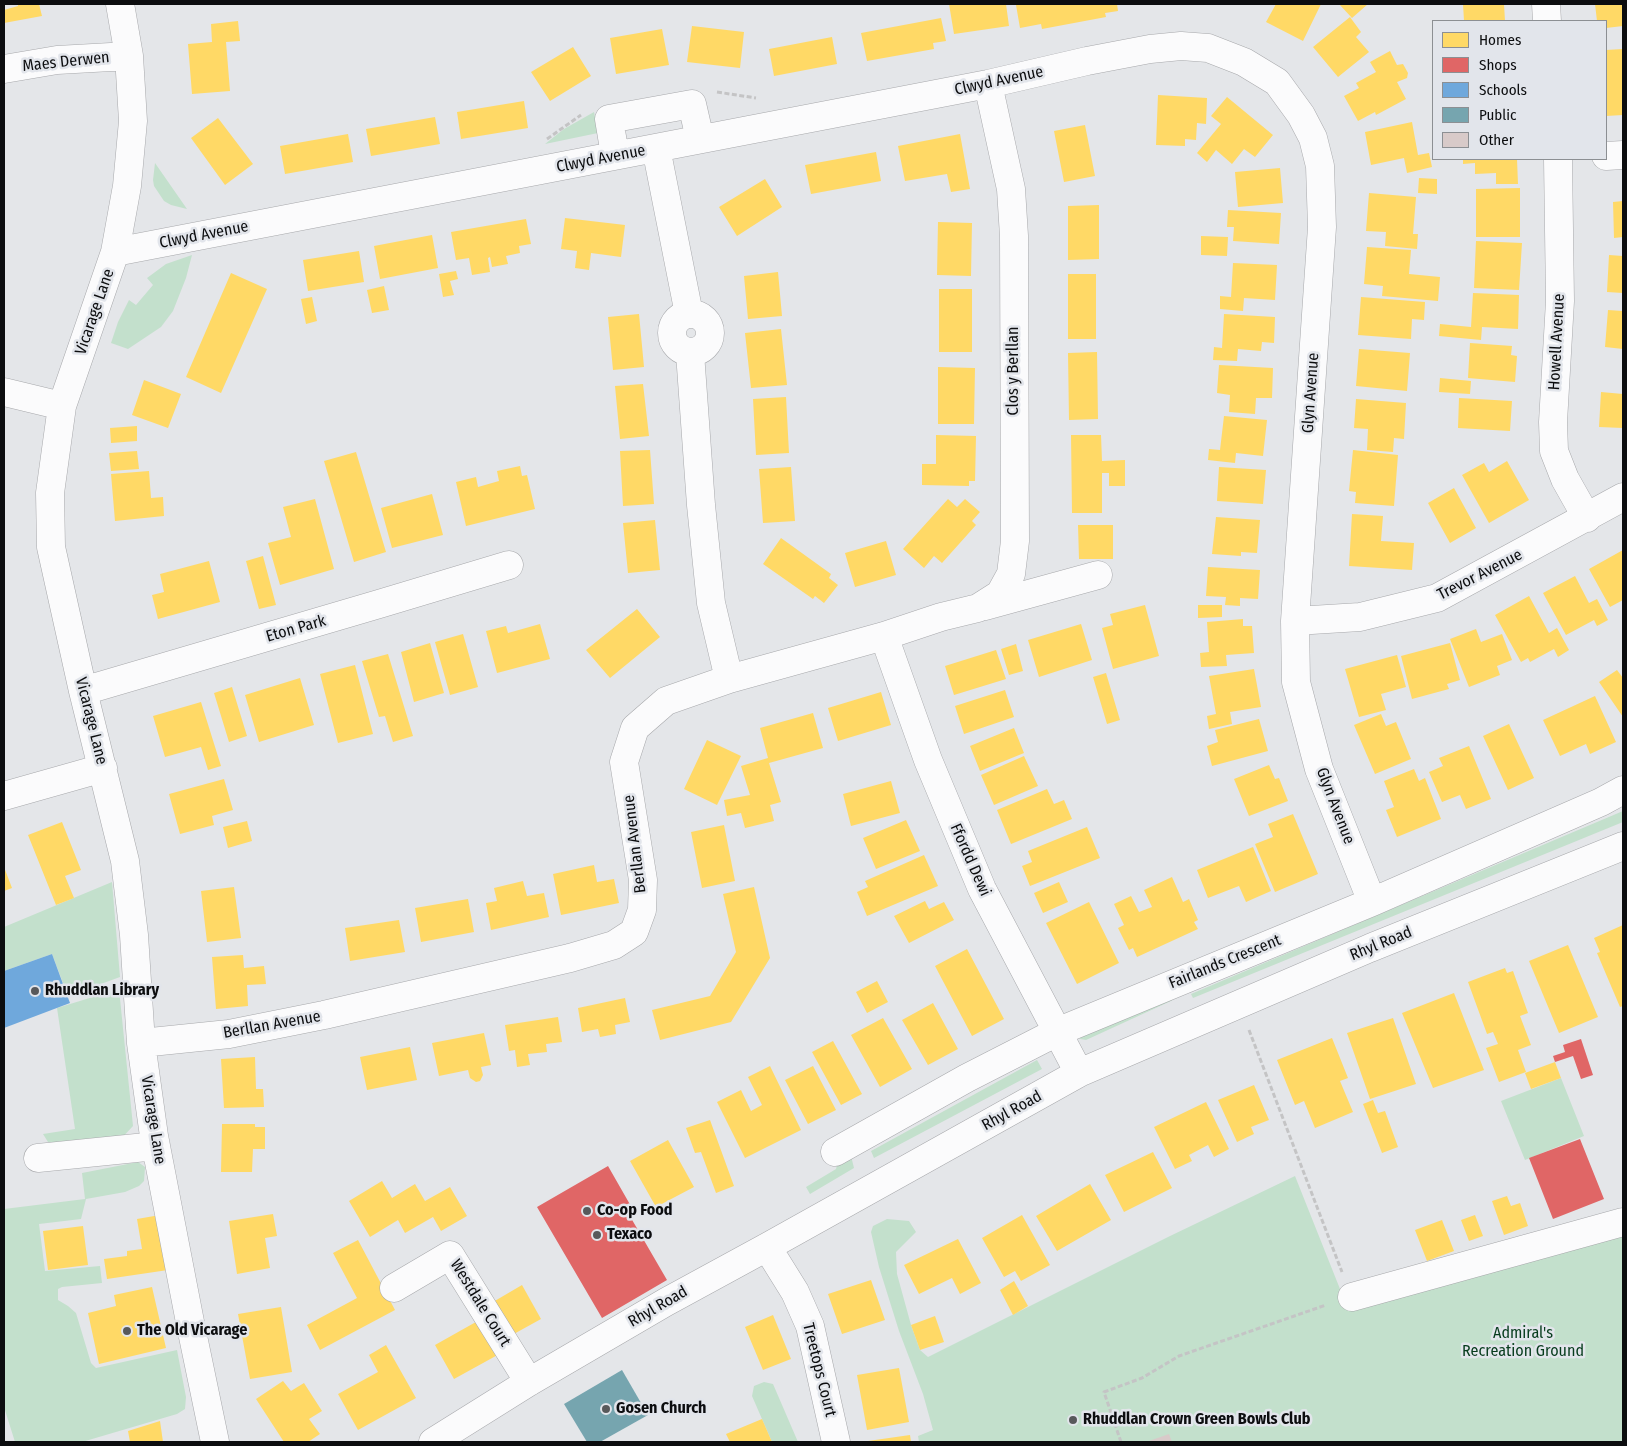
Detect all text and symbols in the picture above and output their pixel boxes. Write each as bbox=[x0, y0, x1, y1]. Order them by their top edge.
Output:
legend bbox=[1432, 20, 1607, 160]
text: Homes bbox=[1479, 31, 1521, 49]
street label: Maes Derwen bbox=[22, 48, 110, 76]
text: Shops bbox=[1479, 56, 1517, 74]
street label: Clwyd Avenue bbox=[953, 62, 1045, 100]
text: Schools bbox=[1479, 81, 1527, 99]
text: Public bbox=[1479, 106, 1516, 124]
text: Other bbox=[1479, 131, 1514, 149]
street label: Clwyd Avenue bbox=[555, 141, 647, 177]
street label: Clwyd Avenue bbox=[158, 217, 250, 253]
street label: Vicarage Lane bbox=[71, 267, 119, 357]
street label: Howell Avenue bbox=[1545, 293, 1569, 391]
street label: Clos y Berllan bbox=[1004, 327, 1024, 415]
street label: Glyn Avenue bbox=[1299, 352, 1323, 434]
street label: Trevor Avenue bbox=[1434, 545, 1526, 605]
street label: Eton Park bbox=[264, 611, 328, 647]
street label: Vicarage Lane bbox=[71, 675, 111, 767]
street label: Glyn Avenue bbox=[1312, 765, 1358, 847]
street label: Berllan Avenue bbox=[619, 794, 651, 894]
street label: Ffordd Dewi bbox=[946, 821, 994, 899]
street label: Rhyl Road bbox=[1347, 923, 1415, 965]
street label: Fairlands Crescent bbox=[1166, 931, 1284, 993]
place label: Rhuddlan Library bbox=[45, 981, 159, 1001]
marker: Rhuddlan Library bbox=[29, 985, 41, 997]
street label: Berllan Avenue bbox=[222, 1007, 322, 1043]
street label: Vicarage Lane bbox=[137, 1074, 169, 1166]
street label: Rhyl Road bbox=[979, 1087, 1045, 1135]
place label: Co-op Food bbox=[597, 1201, 672, 1221]
marker: Co-op Food bbox=[581, 1205, 593, 1217]
place label: Texaco bbox=[607, 1225, 652, 1245]
marker: Texaco bbox=[591, 1229, 603, 1241]
street label: Westdale Court bbox=[446, 1256, 514, 1350]
street label: Rhyl Road bbox=[625, 1282, 691, 1332]
place label: The Old Vicarage bbox=[137, 1321, 247, 1341]
street label: Treetops Court bbox=[798, 1321, 840, 1419]
park label: Admiral's Recreation Ground bbox=[1462, 1324, 1584, 1362]
marker: The Old Vicarage bbox=[121, 1325, 133, 1337]
place label: Gosen Church bbox=[616, 1399, 706, 1419]
marker: Gosen Church bbox=[600, 1403, 612, 1415]
place label: Rhuddlan Crown Green Bowls Club bbox=[1083, 1410, 1310, 1430]
marker: Rhuddlan Crown Green Bowls Club bbox=[1067, 1414, 1079, 1426]

